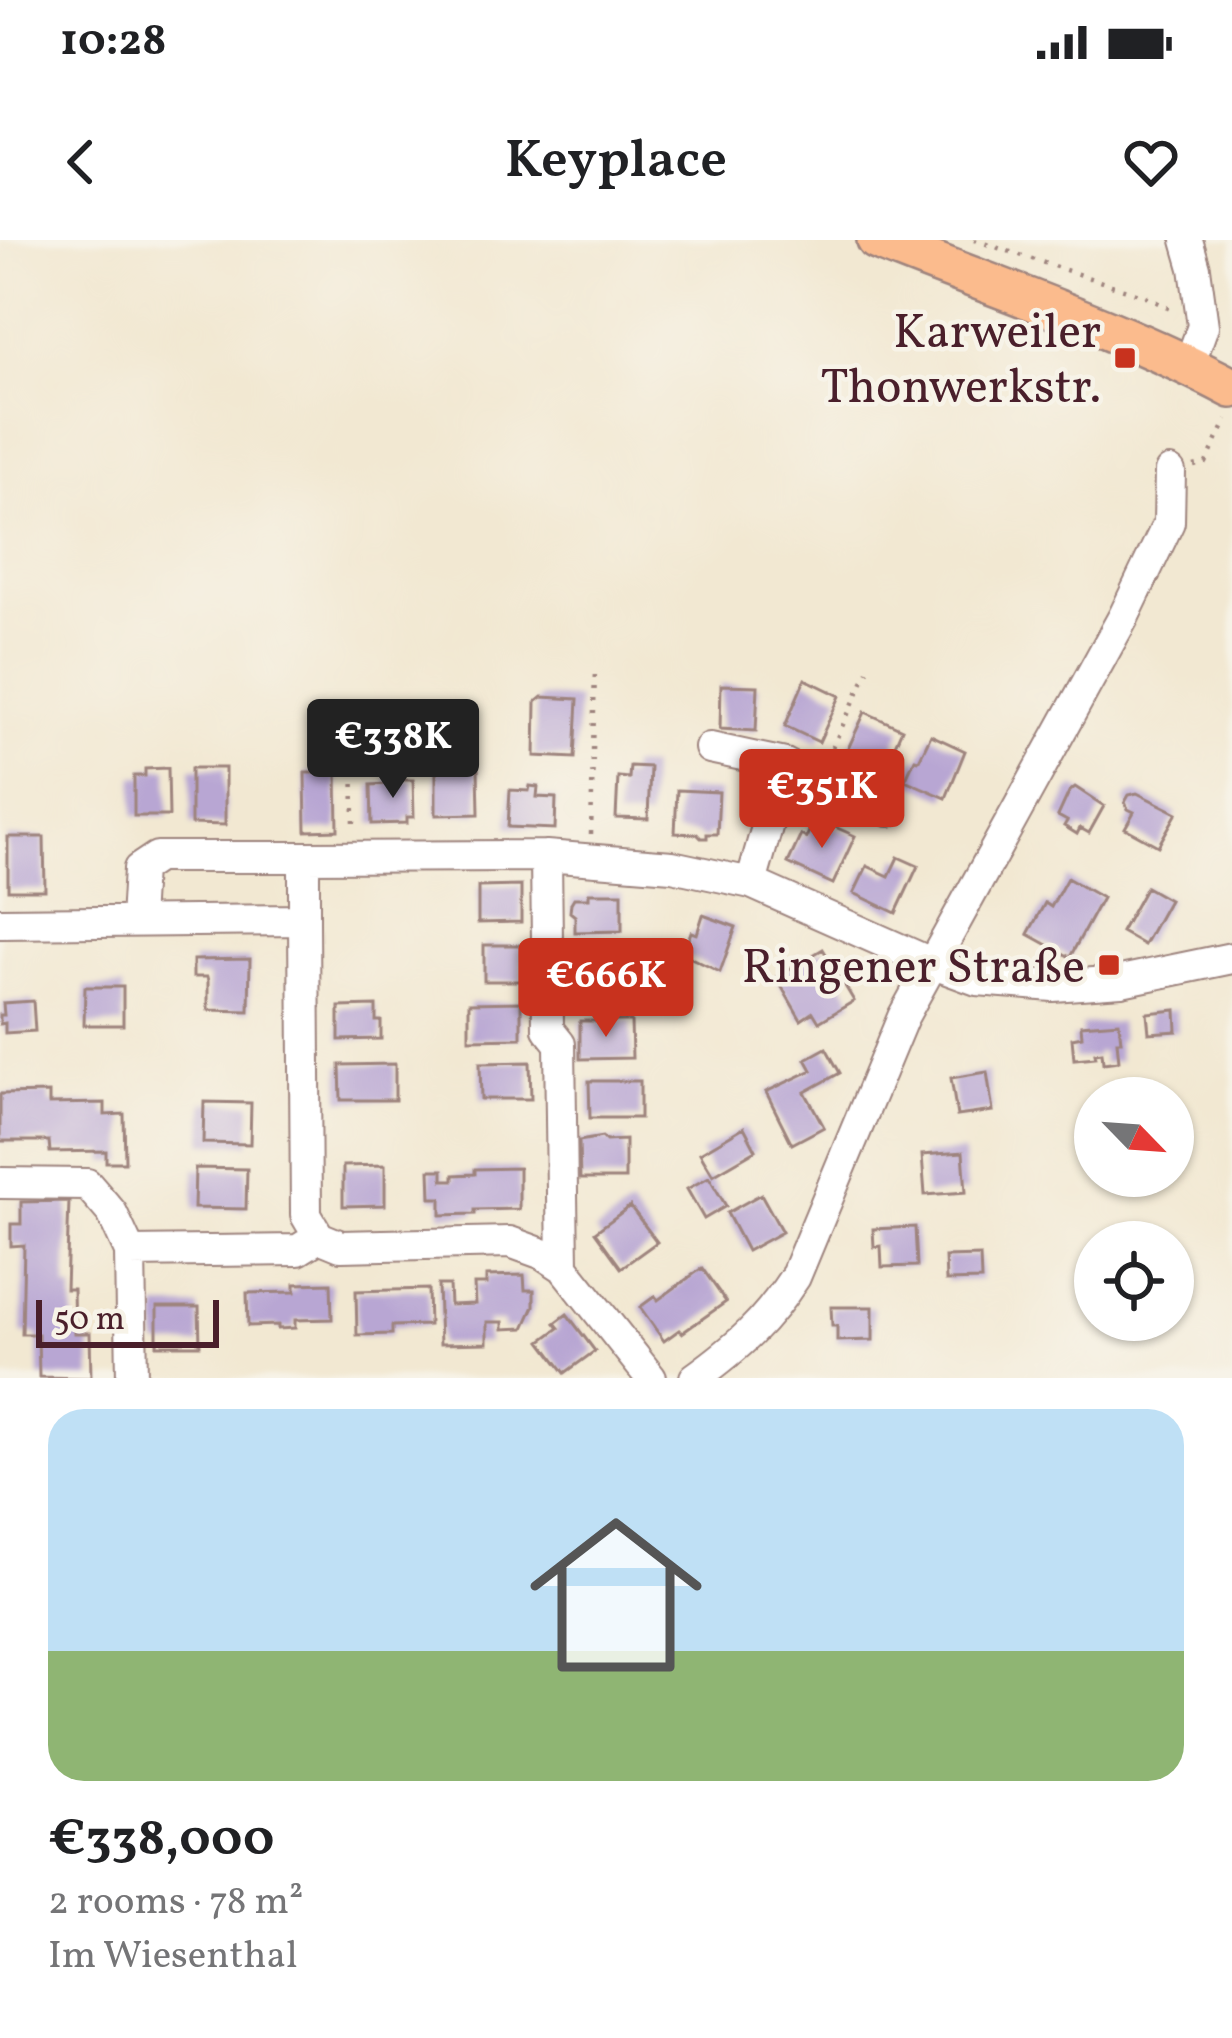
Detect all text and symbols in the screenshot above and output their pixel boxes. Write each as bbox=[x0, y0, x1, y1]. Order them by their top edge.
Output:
text: 10:28 bbox=[60, 11, 167, 74]
text: Keyplace bbox=[505, 125, 727, 200]
icon: back bbox=[48, 129, 114, 195]
icon: heart bbox=[1118, 129, 1184, 195]
place label: Karweiler Thonwerkstr. bbox=[820, 301, 1101, 423]
marker: Karweiler Thonwerkstr. bbox=[1112, 345, 1138, 371]
pin: €338K bbox=[309, 699, 477, 801]
text: €338K bbox=[334, 711, 452, 765]
pin: €351K bbox=[738, 749, 906, 851]
text: €351K bbox=[766, 761, 878, 815]
place label: Ringener Straße bbox=[742, 936, 1085, 1003]
pin: €666K bbox=[522, 938, 690, 1040]
text: €666K bbox=[545, 950, 667, 1004]
marker: Ringener Straße bbox=[1096, 952, 1122, 978]
north arrow bbox=[1074, 1077, 1194, 1197]
map controls bbox=[1074, 1077, 1194, 1341]
button: locate bbox=[1074, 1221, 1194, 1341]
scale bar bbox=[36, 1294, 219, 1347]
text: 50 m bbox=[54, 1298, 125, 1344]
icon: home bbox=[508, 1487, 724, 1703]
text: €338,000 bbox=[48, 1805, 274, 1876]
text: 2 rooms · 78 m² bbox=[48, 1876, 303, 1930]
text: Im Wiesenthal bbox=[48, 1930, 298, 1984]

